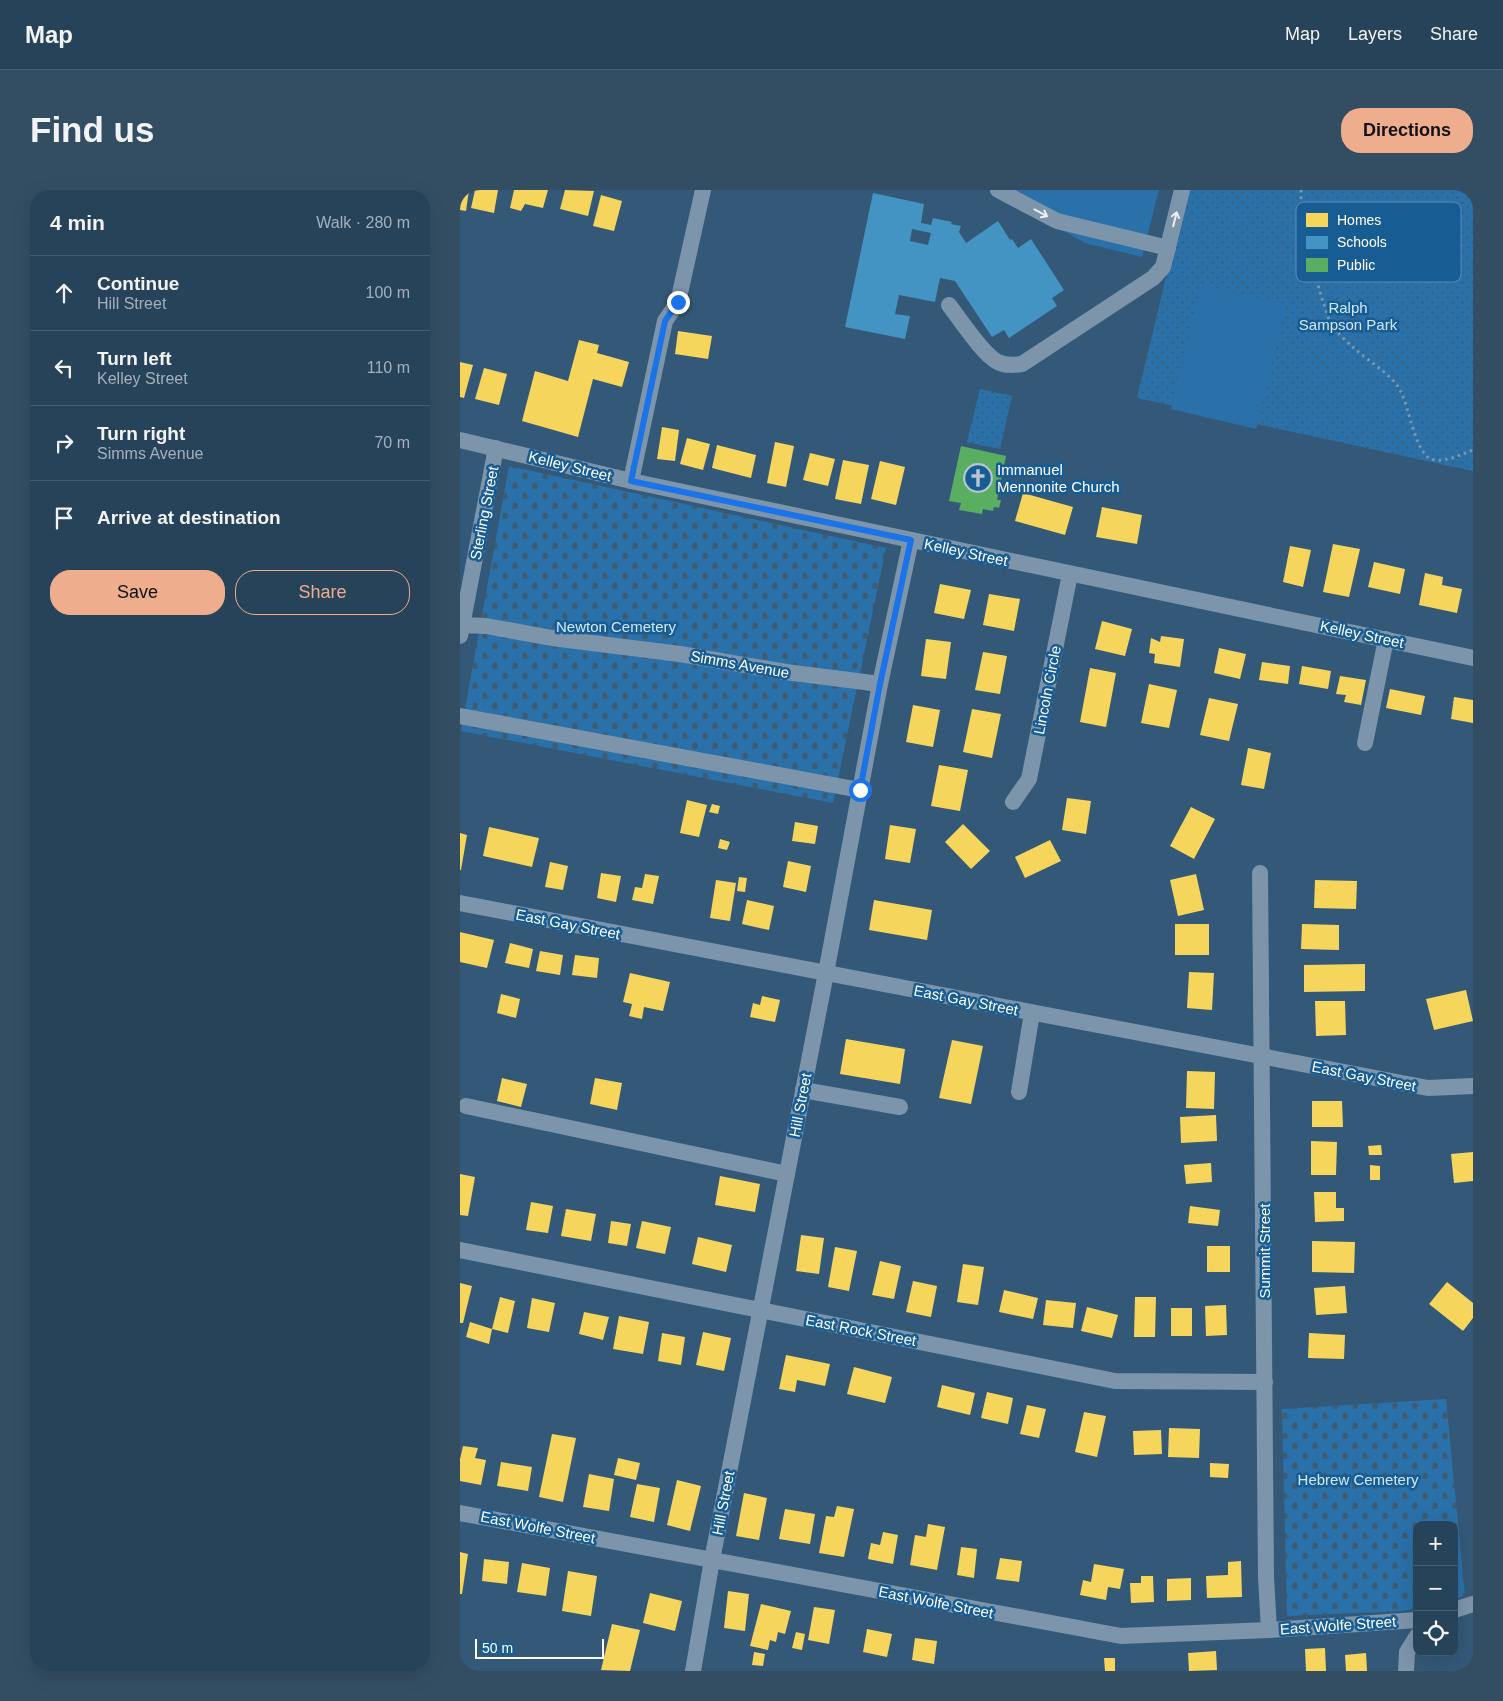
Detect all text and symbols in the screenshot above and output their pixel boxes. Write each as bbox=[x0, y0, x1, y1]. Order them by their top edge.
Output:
text: Map bbox=[25, 21, 73, 48]
text: Map bbox=[1285, 24, 1320, 44]
text: Layers bbox=[1348, 24, 1402, 44]
text: Share bbox=[1430, 24, 1478, 44]
button: Directions bbox=[1341, 108, 1473, 153]
text: Find us bbox=[30, 110, 154, 149]
legend bbox=[1296, 202, 1461, 282]
one-way arrow bbox=[1033, 209, 1048, 218]
text: 4 min bbox=[50, 211, 105, 234]
one-way arrow bbox=[1171, 212, 1180, 228]
text: Homes bbox=[1337, 212, 1381, 228]
text: Walk · 280 m bbox=[316, 214, 410, 231]
text: Schools bbox=[1337, 234, 1387, 250]
text: Public bbox=[1337, 257, 1375, 273]
text: Continue bbox=[97, 273, 179, 294]
icon: ahead bbox=[50, 279, 78, 307]
text: 100 m bbox=[366, 284, 410, 301]
route end bbox=[667, 291, 690, 314]
text: Hill Street bbox=[97, 295, 166, 312]
park label: Ralph Sampson Park bbox=[1299, 299, 1398, 333]
text: Turn left bbox=[97, 348, 172, 369]
icon: left bbox=[50, 354, 78, 382]
text: 110 m bbox=[367, 359, 410, 376]
text: Kelley Street bbox=[97, 370, 188, 387]
text: Turn right bbox=[97, 423, 185, 444]
icon: right bbox=[50, 429, 78, 457]
text: 70 m bbox=[374, 434, 410, 451]
text: Simms Avenue bbox=[97, 445, 203, 462]
street label: Kelley Street bbox=[527, 447, 614, 485]
place label: Immanuel Mennonite Church bbox=[997, 461, 1120, 495]
church icon: Immanuel Mennonite Church bbox=[963, 463, 993, 493]
street label: Sterling Street bbox=[467, 464, 502, 561]
icon: arrive bbox=[50, 504, 78, 532]
text: Arrive at destination bbox=[97, 507, 281, 528]
street label: Kelley Street bbox=[923, 535, 1010, 569]
button: Save bbox=[50, 570, 225, 615]
button: Share bbox=[235, 570, 410, 615]
street label: Kelley Street bbox=[1319, 617, 1406, 651]
park label: Newton Cemetery bbox=[556, 618, 677, 635]
street label: Lincoln Circle bbox=[1030, 644, 1064, 736]
street label: Simms Avenue bbox=[689, 647, 791, 681]
route start bbox=[849, 779, 872, 802]
street label: East Gay Street bbox=[514, 906, 622, 943]
street label: East Gay Street bbox=[912, 982, 1020, 1019]
street label: East Gay Street bbox=[1310, 1058, 1418, 1095]
street label: Hill Street bbox=[785, 1071, 815, 1139]
street label: Summit Street bbox=[1256, 1203, 1273, 1299]
street label: East Rock Street bbox=[804, 1311, 919, 1349]
street label: Hill Street bbox=[708, 1469, 738, 1537]
park label: Hebrew Cemetery bbox=[1298, 1471, 1419, 1488]
street label: East Wolfe Street bbox=[479, 1508, 598, 1547]
map controls bbox=[1413, 1521, 1458, 1656]
button: + bbox=[1413, 1521, 1458, 1566]
button: − bbox=[1413, 1566, 1458, 1611]
street label: East Wolfe Street bbox=[877, 1583, 996, 1622]
button: locate bbox=[1413, 1611, 1458, 1656]
street label: East Wolfe Street bbox=[1279, 1612, 1397, 1638]
scale bar bbox=[475, 1636, 604, 1659]
text: 50 m bbox=[482, 1640, 513, 1656]

